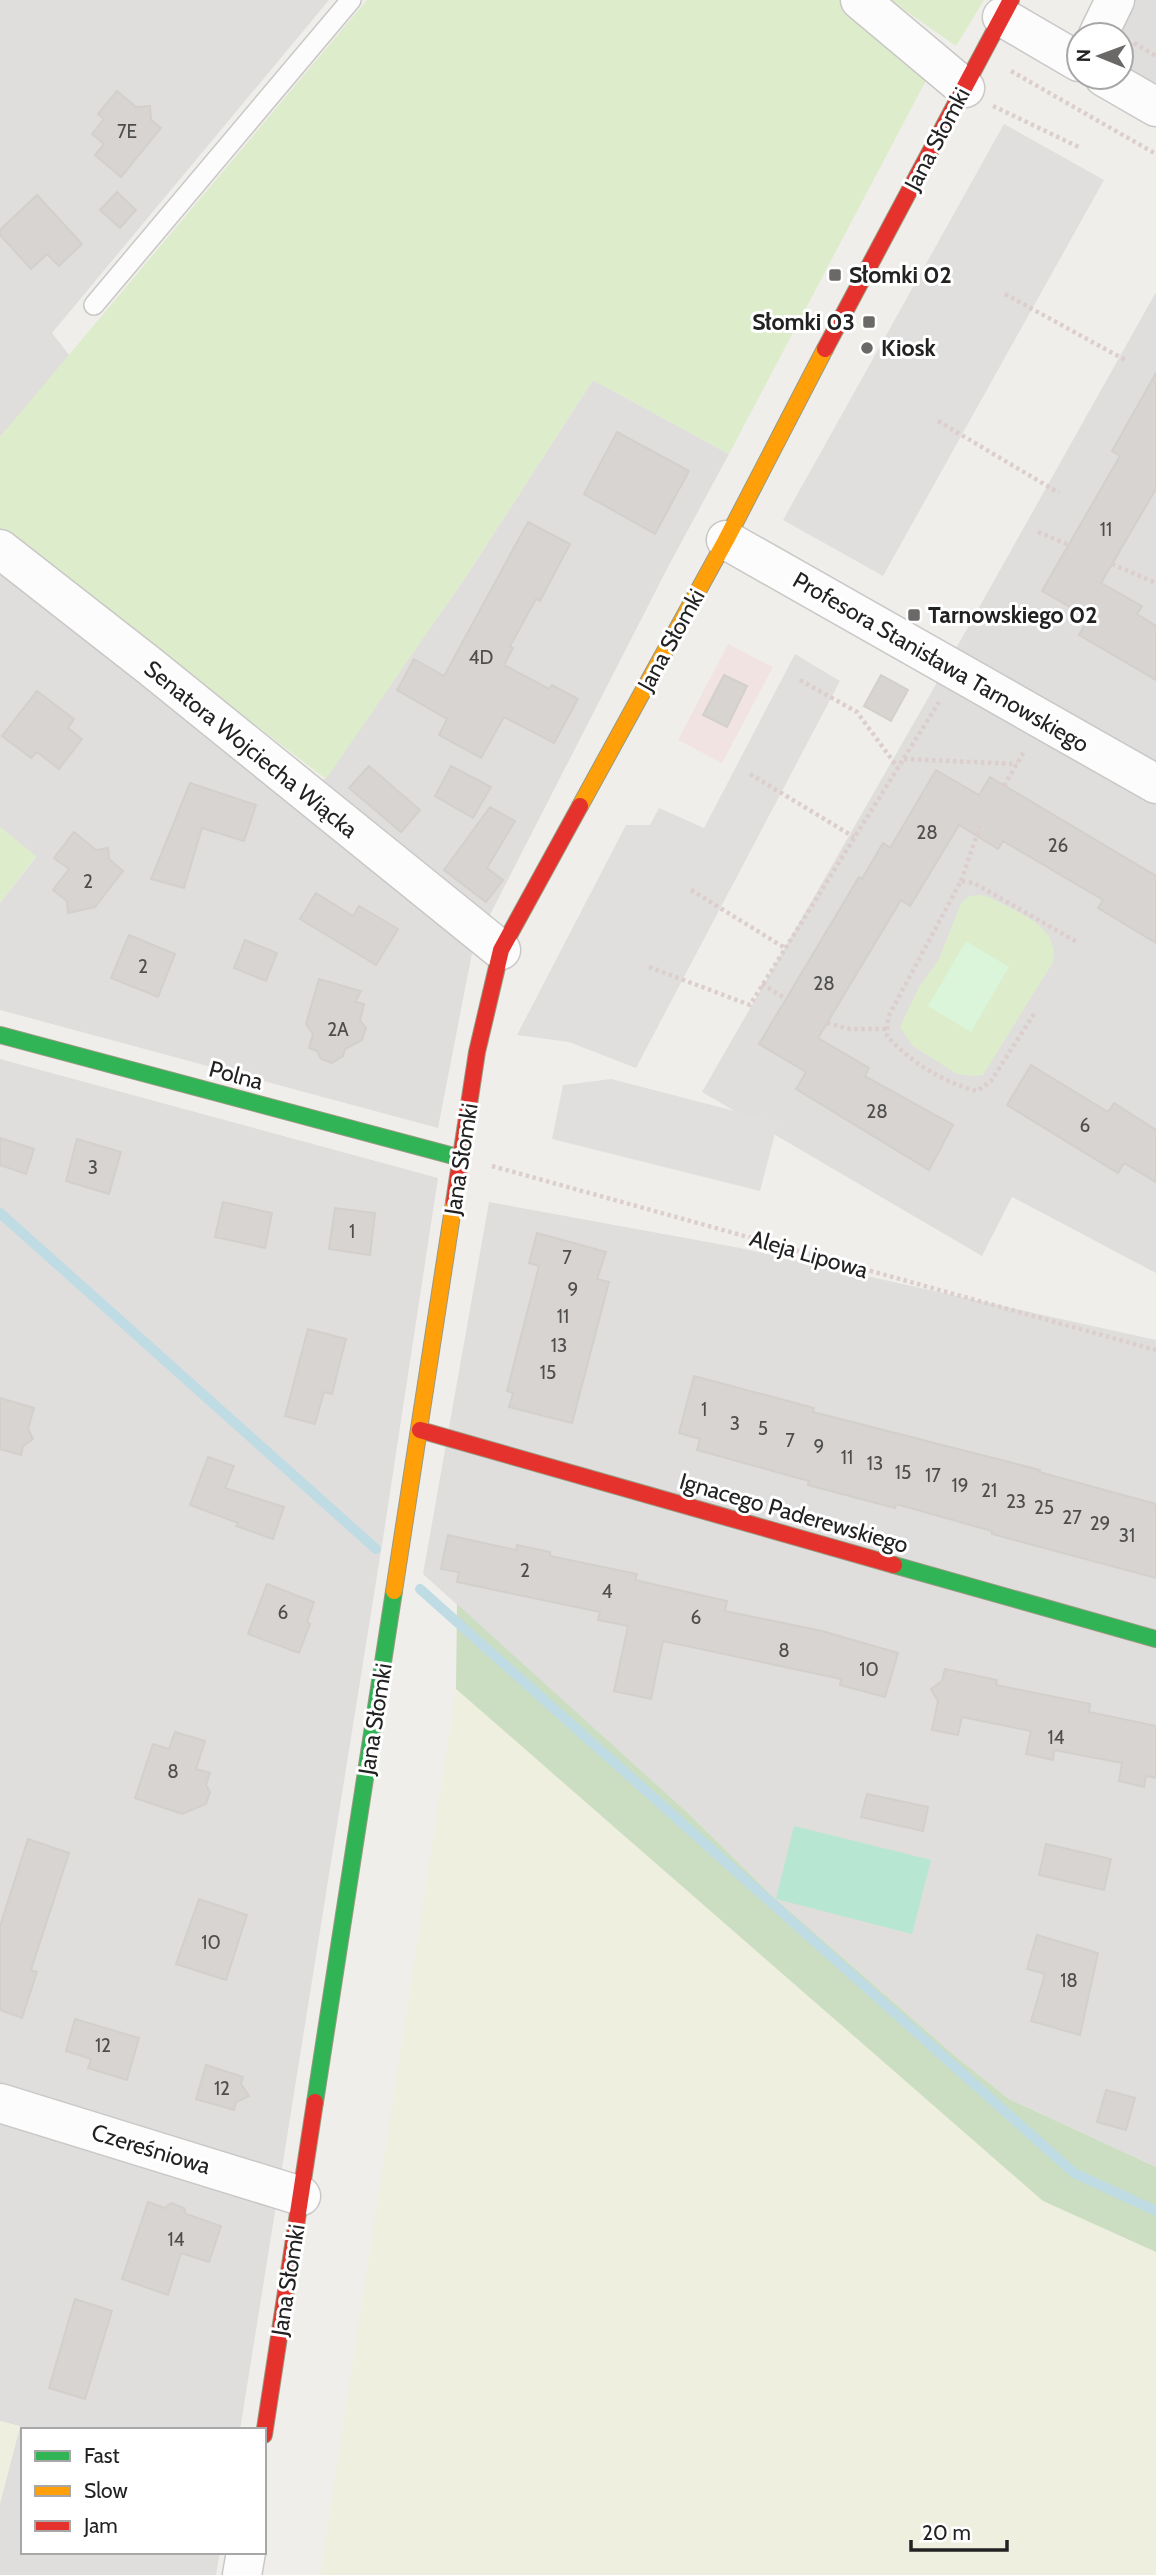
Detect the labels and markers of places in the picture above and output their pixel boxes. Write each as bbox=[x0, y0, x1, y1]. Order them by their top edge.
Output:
place label: Słomki 02 bbox=[849, 261, 952, 289]
marker: Słomki 02 bbox=[827, 267, 843, 283]
place label: Słomki 03 bbox=[752, 308, 855, 336]
marker: Słomki 03 bbox=[861, 314, 877, 330]
place label: Kiosk bbox=[881, 334, 936, 362]
marker: Kiosk bbox=[859, 340, 875, 356]
place label: Tarnowskiego 02 bbox=[928, 601, 1097, 629]
marker: Tarnowskiego 02 bbox=[906, 607, 922, 623]

